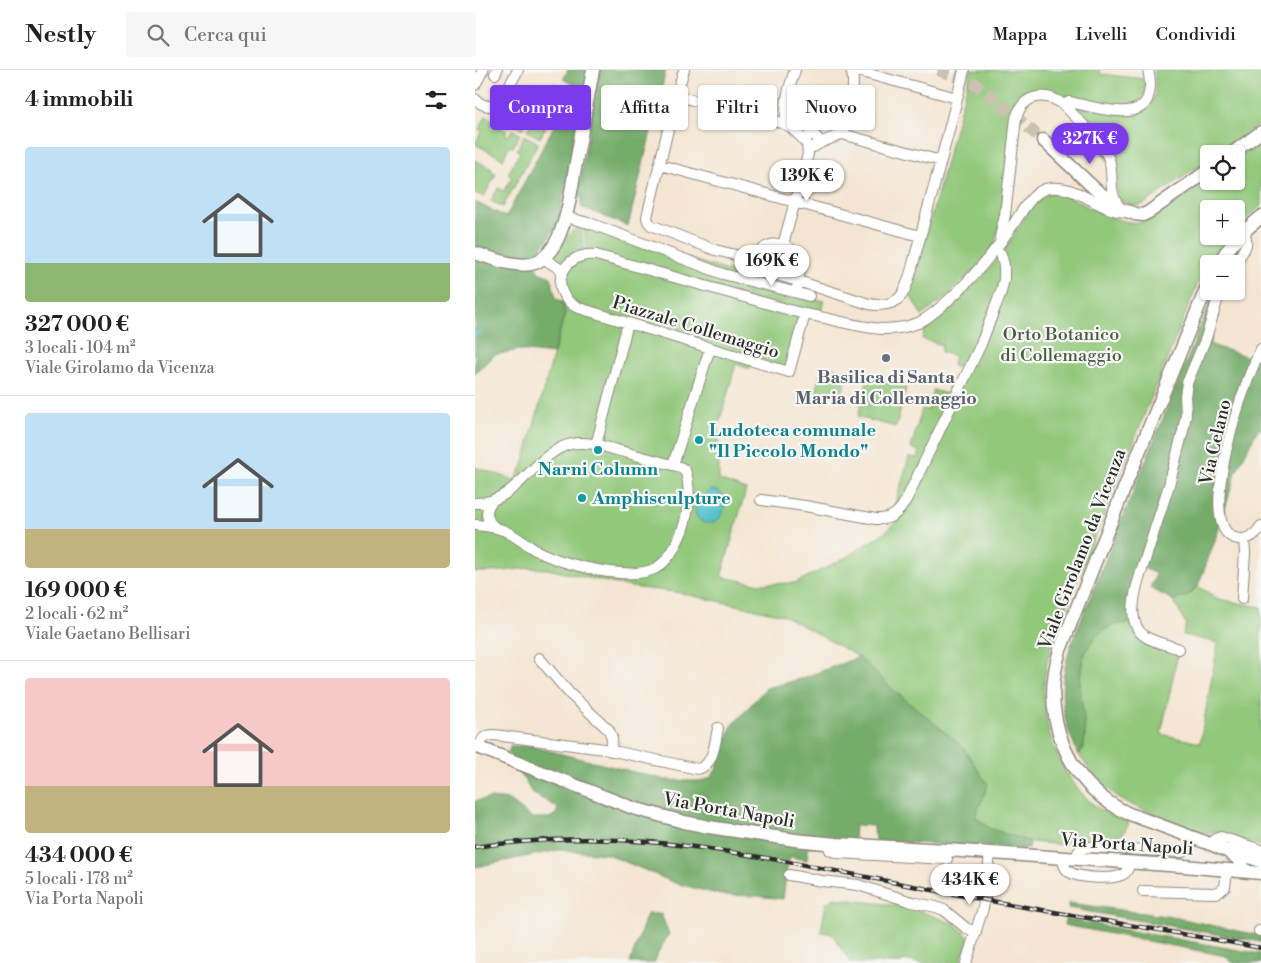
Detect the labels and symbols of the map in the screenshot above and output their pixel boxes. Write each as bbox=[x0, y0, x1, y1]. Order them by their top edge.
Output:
pin: 327K € bbox=[1049, 122, 1131, 165]
pin: 139K € bbox=[766, 160, 848, 202]
pin: 169K € bbox=[731, 244, 813, 287]
street label: Piazzale Collemaggio bbox=[609, 291, 782, 364]
park label: Orto Botanico di Collemaggio bbox=[1000, 323, 1122, 367]
marker: Basilica di Santa Maria di Collemaggio bbox=[880, 352, 892, 364]
place label: Basilica di Santa Maria di Collemaggio bbox=[795, 366, 977, 410]
street label: Via Celano bbox=[1194, 397, 1237, 488]
place label: Ludoteca comunale "Il Piccolo Mondo" bbox=[709, 419, 876, 463]
marker: Ludoteca comunale "Il Piccolo Mondo" bbox=[693, 434, 705, 446]
marker: Narni Column bbox=[592, 444, 604, 456]
street label: Viale Girolamo da Vicenza bbox=[1033, 445, 1132, 654]
place label: Narni Column bbox=[538, 458, 658, 481]
place label: Amphisculpture bbox=[591, 487, 731, 510]
marker: Amphisculpture bbox=[576, 492, 588, 504]
street label: Via Porta Napoli bbox=[660, 787, 797, 833]
street label: Via Porta Napoli bbox=[1059, 828, 1194, 861]
pin: 434K € bbox=[929, 864, 1011, 906]

